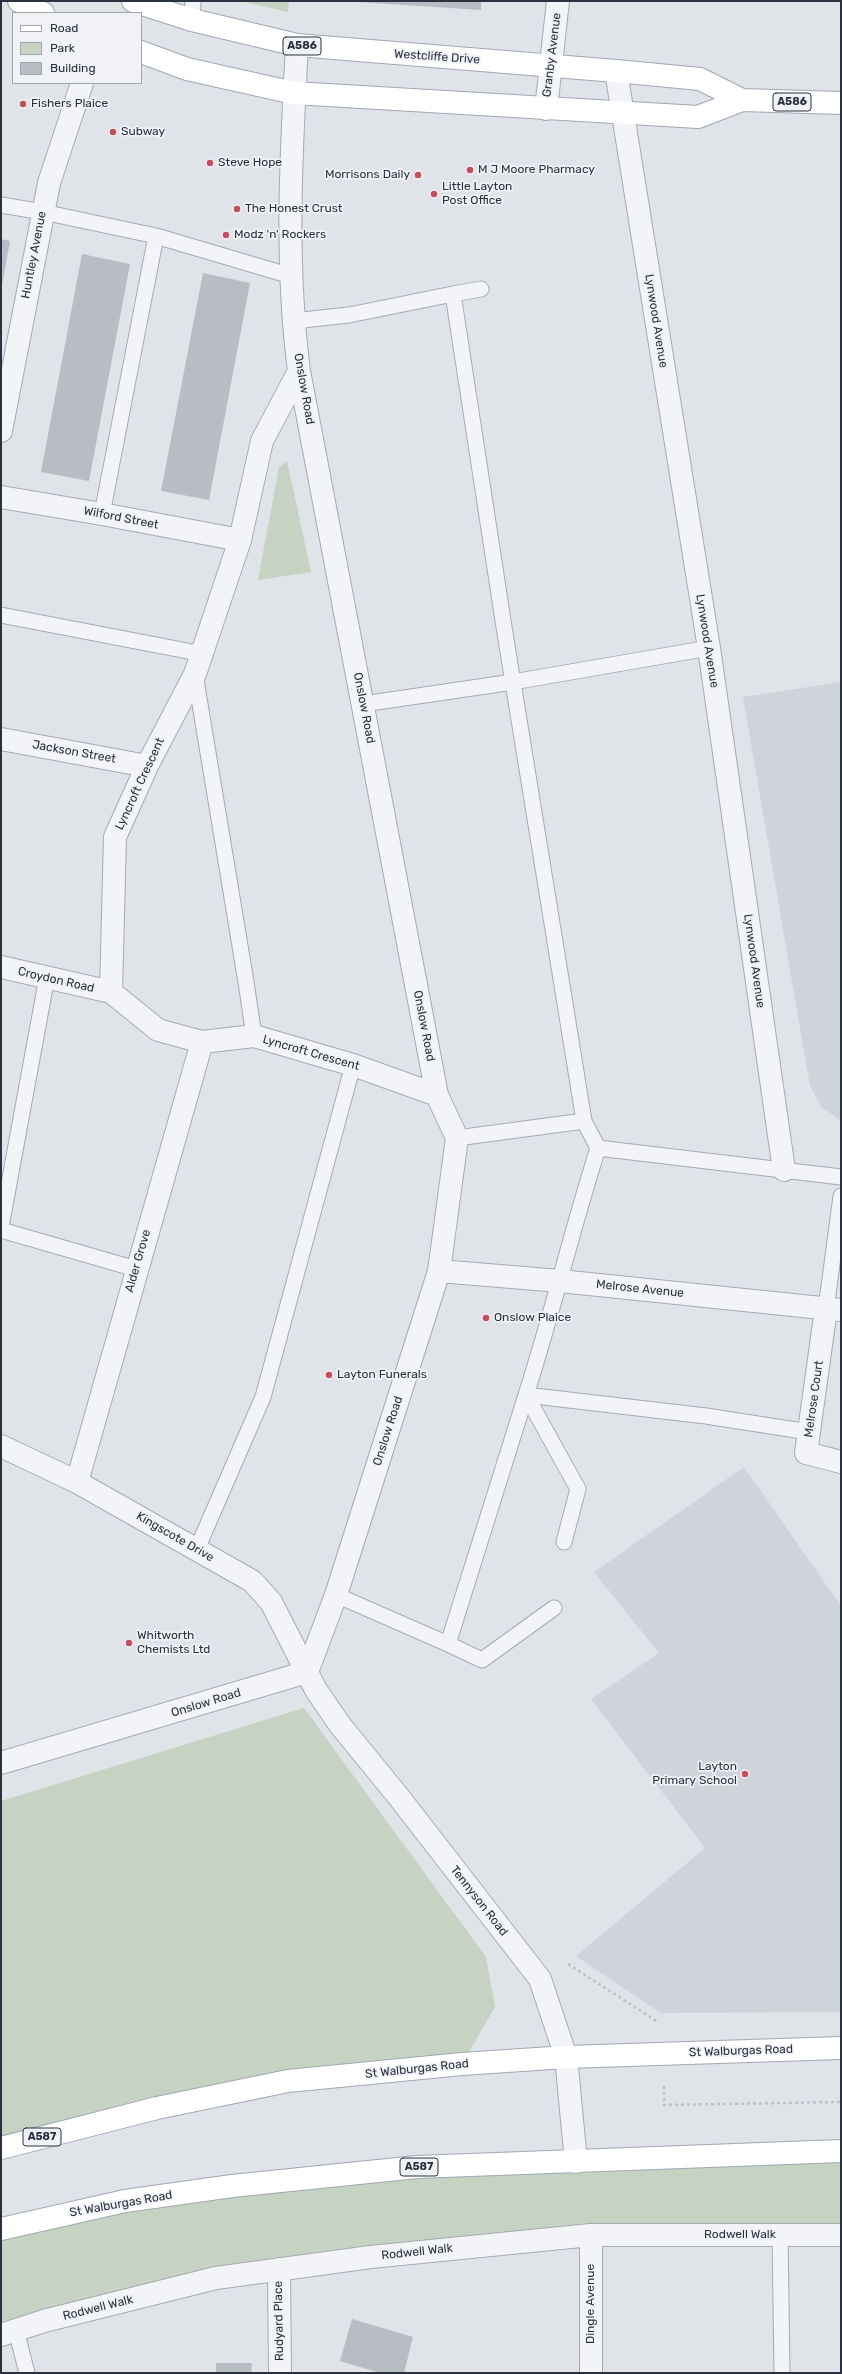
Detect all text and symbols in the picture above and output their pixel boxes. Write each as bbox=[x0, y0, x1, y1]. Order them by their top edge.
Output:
legend bbox=[12, 12, 142, 84]
street label: Granby Avenue bbox=[540, 12, 564, 98]
text: Road bbox=[50, 21, 78, 35]
road number: A586 bbox=[283, 37, 321, 55]
text: Park bbox=[50, 41, 75, 55]
street label: Westcliffe Drive bbox=[394, 47, 480, 67]
text: Building bbox=[50, 61, 96, 75]
road number: A586 bbox=[773, 93, 811, 111]
place label: Fishers Plaice bbox=[31, 97, 108, 111]
marker: Fishers Plaice bbox=[18, 99, 28, 109]
place label: Subway bbox=[121, 125, 165, 139]
marker: Subway bbox=[108, 127, 118, 137]
place label: Steve Hope bbox=[218, 156, 282, 170]
marker: Steve Hope bbox=[205, 158, 215, 168]
place label: M J Moore Pharmacy bbox=[478, 163, 595, 177]
marker: M J Moore Pharmacy bbox=[465, 165, 475, 175]
place label: Morrisons Daily bbox=[325, 168, 410, 182]
marker: Morrisons Daily bbox=[413, 170, 423, 180]
place label: Little Layton Post Office bbox=[442, 180, 512, 208]
marker: Little Layton Post Office bbox=[429, 189, 439, 199]
place label: The Honest Crust bbox=[245, 202, 342, 216]
marker: The Honest Crust bbox=[232, 204, 242, 214]
street label: Huntley Avenue bbox=[18, 210, 50, 300]
place label: Modz 'n' Rockers bbox=[234, 228, 326, 242]
marker: Modz 'n' Rockers bbox=[221, 230, 231, 240]
street label: Lynwood Avenue bbox=[641, 273, 671, 369]
street label: Onslow Road bbox=[291, 352, 317, 426]
street label: Wilford Street bbox=[82, 504, 160, 532]
street label: Lynwood Avenue bbox=[692, 593, 722, 689]
street label: Onslow Road bbox=[350, 671, 378, 745]
street label: Lyncroft Crescent bbox=[112, 736, 168, 832]
street label: Jackson Street bbox=[31, 738, 117, 766]
street label: Lynwood Avenue bbox=[740, 913, 768, 1009]
street label: Croydon Road bbox=[16, 964, 96, 996]
street label: Onslow Road bbox=[410, 989, 438, 1063]
street label: Lyncroft Crescent bbox=[261, 1032, 361, 1074]
street label: Alder Grove bbox=[122, 1228, 154, 1294]
street label: Melrose Avenue bbox=[595, 1277, 685, 1301]
place label: Onslow Plaice bbox=[494, 1311, 571, 1325]
marker: Onslow Plaice bbox=[481, 1313, 491, 1323]
street label: Melrose Court bbox=[801, 1360, 827, 1438]
place label: Layton Funerals bbox=[337, 1368, 427, 1382]
marker: Layton Funerals bbox=[324, 1370, 334, 1380]
street label: Onslow Road bbox=[370, 1394, 406, 1468]
street label: Kingscote Drive bbox=[134, 1509, 216, 1565]
place label: Whitworth Chemists Ltd bbox=[137, 1629, 210, 1657]
marker: Whitworth Chemists Ltd bbox=[124, 1638, 134, 1648]
street label: Onslow Road bbox=[169, 1686, 243, 1720]
place label: Layton Primary School bbox=[652, 1760, 737, 1788]
marker: Layton Primary School bbox=[740, 1769, 750, 1779]
street label: Tennyson Road bbox=[447, 1863, 511, 1939]
street label: St Walburgas Road bbox=[689, 2042, 793, 2060]
street label: St Walburgas Road bbox=[364, 2056, 470, 2082]
road number: A587 bbox=[23, 2128, 61, 2146]
road number: A587 bbox=[400, 2158, 438, 2176]
street label: St Walburgas Road bbox=[69, 2188, 173, 2220]
street label: Rodwell Walk bbox=[704, 2228, 776, 2242]
street label: Rodwell Walk bbox=[381, 2241, 453, 2263]
street label: Dingle Avenue bbox=[584, 2264, 598, 2344]
street label: Rudyard Place bbox=[271, 2281, 287, 2361]
street label: Rodwell Walk bbox=[61, 2292, 135, 2324]

